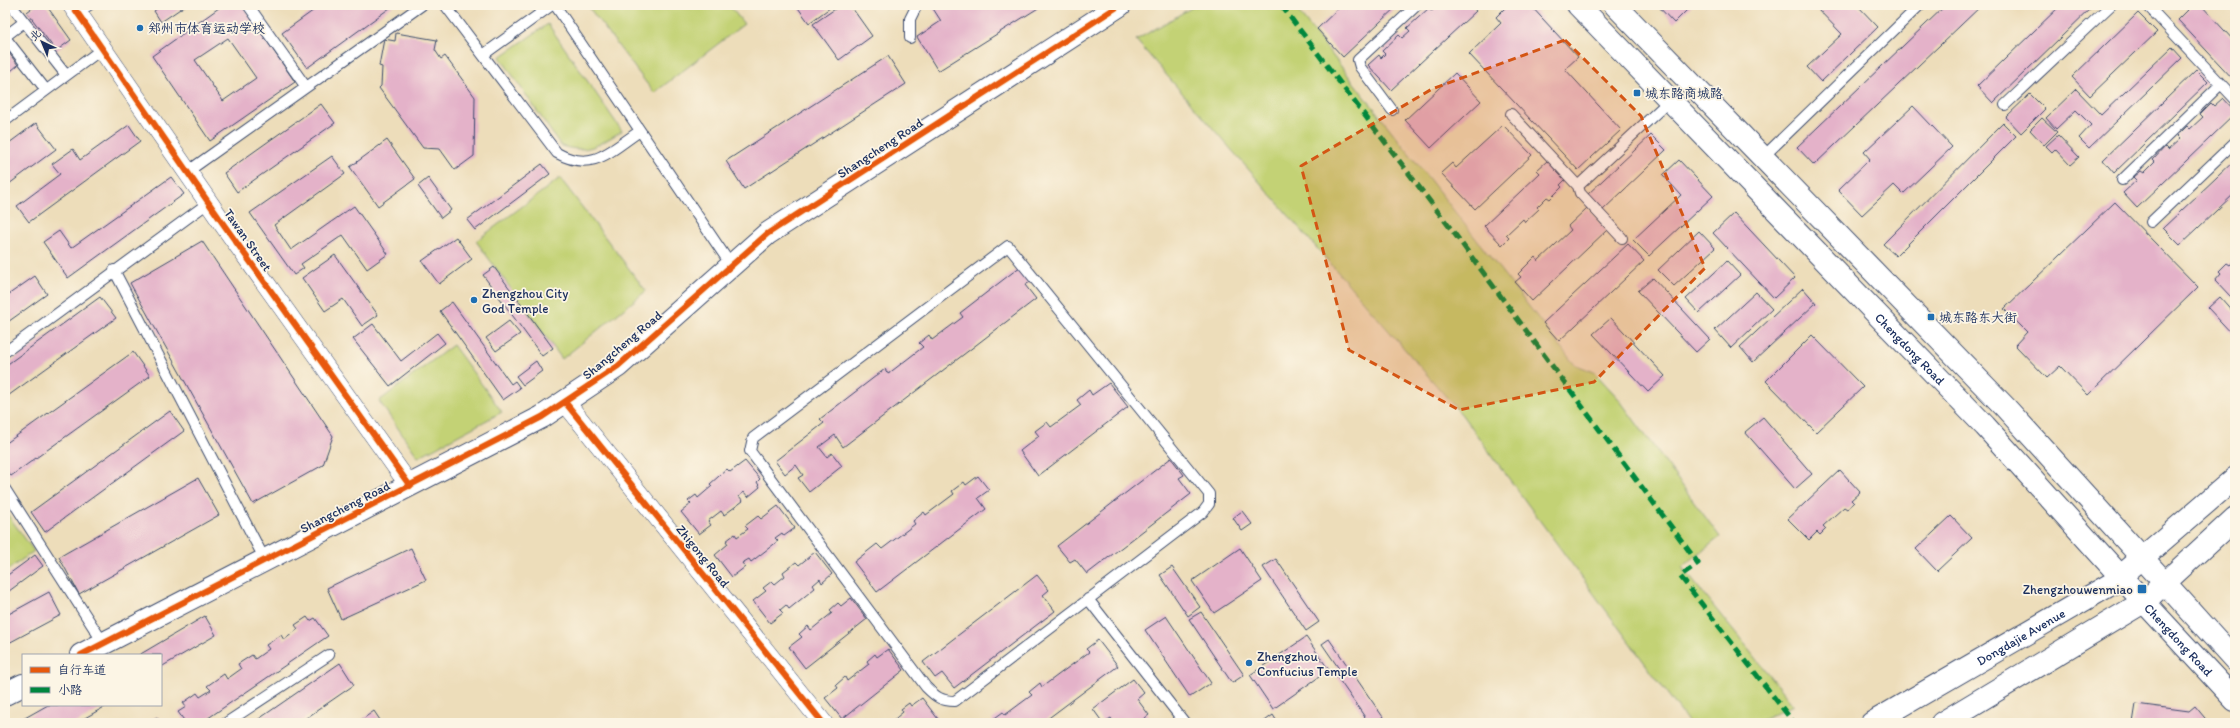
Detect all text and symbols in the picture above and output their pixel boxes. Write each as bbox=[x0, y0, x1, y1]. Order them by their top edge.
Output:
place label: 郑州市体育运动学校 bbox=[148, 21, 265, 36]
north arrow bbox=[22, 22, 62, 62]
marker: 郑州市体育运动学校 bbox=[135, 23, 145, 33]
text: 北 bbox=[27, 27, 44, 44]
place label: 城东路商城路 bbox=[1645, 86, 1723, 101]
marker: 城东路商城路 bbox=[1632, 88, 1642, 98]
street label: Shangcheng Road bbox=[835, 115, 926, 181]
street label: Tawan Street bbox=[221, 206, 275, 274]
place label: Zhengzhou City God Temple bbox=[482, 286, 568, 316]
marker: Zhengzhou City God Temple bbox=[469, 295, 479, 305]
street label: Shangcheng Road bbox=[579, 307, 665, 382]
street label: Chengdong Road bbox=[1872, 310, 1948, 388]
place label: 城东路东大街 bbox=[1939, 310, 2017, 325]
marker: 城东路东大街 bbox=[1926, 312, 1936, 322]
street label: Shangcheng Road bbox=[298, 478, 392, 536]
street label: Zhigong Road bbox=[673, 522, 733, 590]
place label: Zhengzhouwenmiao bbox=[2023, 582, 2133, 597]
marker: Zhengzhouwenmiao bbox=[2136, 583, 2148, 595]
street label: Chengdong Road bbox=[2141, 600, 2216, 679]
street label: Dongdajie Avenue bbox=[1974, 605, 2068, 668]
place label: Zhengzhou Confucius Temple bbox=[1257, 649, 1357, 679]
legend bbox=[22, 654, 162, 706]
marker: Zhengzhou Confucius Temple bbox=[1244, 658, 1254, 668]
text: 自行车道 bbox=[58, 663, 106, 677]
text: 小路 bbox=[58, 683, 82, 697]

